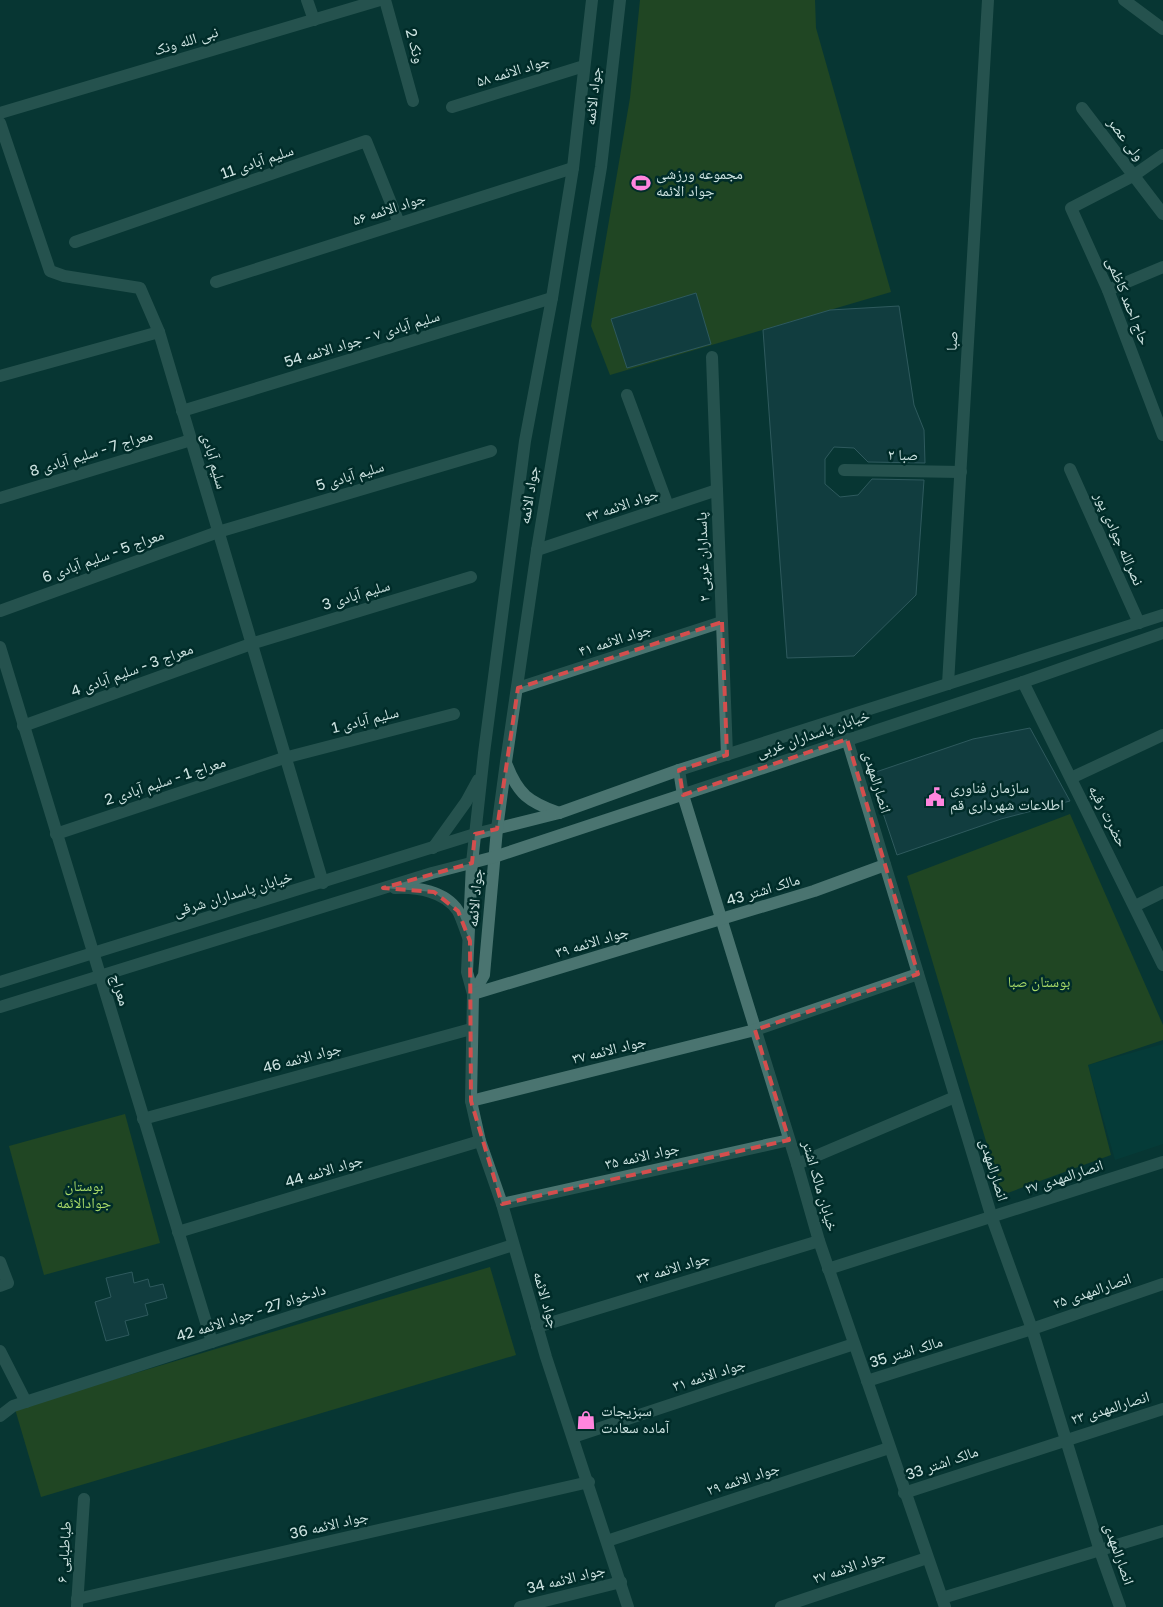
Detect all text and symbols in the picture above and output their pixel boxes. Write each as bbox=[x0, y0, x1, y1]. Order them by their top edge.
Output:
street label: نبی الله ونک bbox=[151, 22, 221, 60]
street label: ونک 2 bbox=[402, 26, 429, 65]
street label: جواد الائمه ۵۸ bbox=[474, 50, 552, 91]
street label: جواد الائمه bbox=[580, 65, 605, 126]
street label: ولی عصر bbox=[1102, 112, 1149, 165]
street label: سلیم آبادی 11 bbox=[218, 140, 296, 184]
place label: مجموعه ورزشی جواد الائمه bbox=[656, 164, 743, 200]
sports icon: مجموعه ورزشی جواد الائمه bbox=[630, 172, 652, 194]
street label: جواد الائمه ۵۶ bbox=[350, 188, 428, 229]
street label: حاج احمد کاظمی bbox=[1101, 254, 1155, 348]
street label: سلیم آبادی ۷ - جواد الائمه 54 bbox=[282, 306, 442, 372]
street label: صبا bbox=[941, 331, 961, 351]
street label: معراج 7 - سلیم آبادی 8 bbox=[27, 425, 155, 481]
street label: سلیم آبادی bbox=[196, 431, 232, 492]
street label: صبا ۲ bbox=[888, 445, 918, 464]
street label: سلیم آبادی 5 bbox=[314, 456, 387, 496]
street label: جواد الائمه bbox=[515, 464, 543, 525]
street label: جواد الائمه ۴۳ bbox=[583, 483, 661, 526]
street label: نصرالله جوادی پور bbox=[1089, 488, 1149, 589]
street label: پاسداران غربی ۲ bbox=[691, 512, 715, 602]
street label: معراج 5 - سلیم آبادی 6 bbox=[39, 525, 167, 587]
street label: سلیم آبادی 3 bbox=[320, 575, 393, 615]
street label: جواد الائمه ۴۱ bbox=[576, 619, 654, 660]
street label: معراج 3 - سلیم آبادی 4 bbox=[68, 639, 196, 701]
street label: سلیم آبادی 1 bbox=[329, 702, 401, 738]
street label: خیابان پاسداران غربی bbox=[754, 705, 873, 763]
street label: انصارالمهدی bbox=[858, 748, 896, 816]
street label: معراج 1 - سلیم آبادی 2 bbox=[102, 752, 228, 810]
place label: سازمان فناوری اطلاعات شهرداری قم bbox=[950, 778, 1064, 815]
street label: حضرت رقیه bbox=[1085, 782, 1132, 850]
public building icon: سازمان فناوری اطلاعات شهرداری قم bbox=[924, 786, 946, 808]
street label: خیابان پاسداران شرقی bbox=[171, 866, 295, 922]
street label: جواد الائمه bbox=[462, 868, 487, 928]
street label: مالک اشتر 43 bbox=[724, 869, 802, 910]
street label: جواد الائمه ۳۹ bbox=[553, 921, 631, 962]
street label: معراج bbox=[106, 972, 134, 1008]
park label: بوستان صبا bbox=[1008, 972, 1070, 992]
street label: جواد الائمه ۳۷ bbox=[570, 1031, 648, 1068]
street label: جواد الائمه 46 bbox=[261, 1038, 344, 1077]
street label: انصارالمهدی bbox=[975, 1136, 1013, 1204]
street label: خیابان مالک اشتر bbox=[797, 1137, 843, 1234]
street label: جواد الائمه ۳۵ bbox=[603, 1138, 681, 1173]
street label: جواد الائمه 44 bbox=[283, 1150, 366, 1191]
street label: انصارالمهدی ۲۷ bbox=[1022, 1155, 1106, 1199]
park label: بوستان جوادالائمه bbox=[57, 1176, 112, 1212]
street label: جواد الائمه ۳۳ bbox=[634, 1247, 712, 1288]
street label: انصارالمهدی ۲۵ bbox=[1050, 1268, 1134, 1314]
street label: جواد الائمه bbox=[529, 1269, 564, 1331]
street label: دادخواه 27 - جواد الائمه 42 bbox=[174, 1279, 328, 1346]
street label: مالک اشتر 35 bbox=[867, 1331, 945, 1372]
street label: جواد الائمه ۳۱ bbox=[670, 1354, 748, 1395]
street label: انصارالمهدی ۲۳ bbox=[1068, 1387, 1152, 1429]
place label: سبزیجات آماده سعادت bbox=[601, 1401, 670, 1436]
shop icon: سبزیجات آماده سعادت bbox=[575, 1409, 597, 1431]
street label: مالک اشتر 33 bbox=[903, 1441, 981, 1484]
street label: جواد الائمه ۲۹ bbox=[704, 1458, 782, 1499]
street label: جواد الائمه 36 bbox=[288, 1506, 371, 1543]
street label: طباطبایی ۶ bbox=[52, 1520, 76, 1584]
street label: انصارالمهدی bbox=[1099, 1520, 1139, 1588]
street label: جواد الائمه ۲۷ bbox=[810, 1545, 888, 1588]
street label: جواد الائمه 34 bbox=[525, 1559, 608, 1597]

